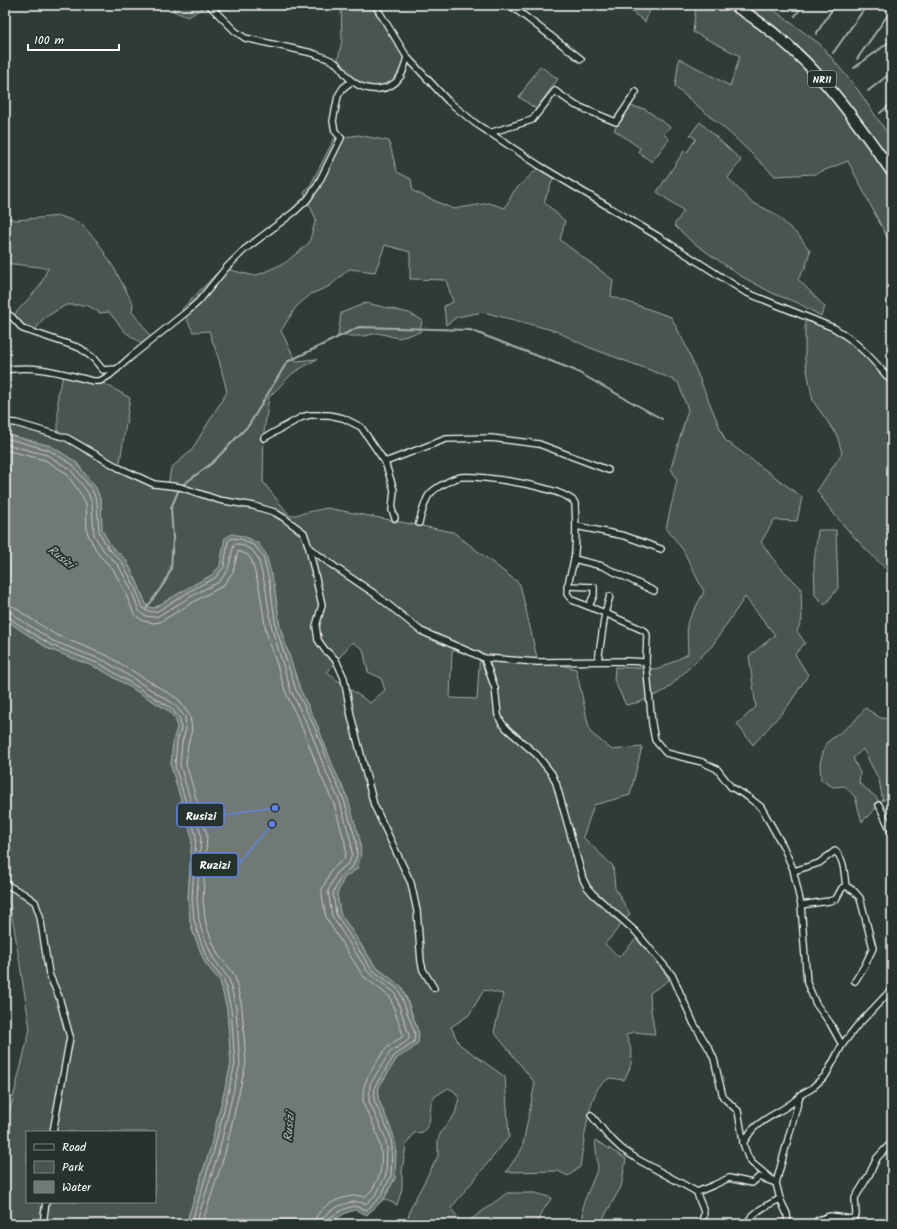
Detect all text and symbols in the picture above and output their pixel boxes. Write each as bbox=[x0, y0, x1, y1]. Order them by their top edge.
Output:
scale bar bbox=[28, 26, 119, 52]
text: 100 m bbox=[34, 31, 65, 50]
road number: NR11 bbox=[808, 71, 836, 87]
water label: Rusizi bbox=[43, 541, 80, 576]
callout: Rusizi bbox=[177, 803, 224, 827]
text: Rusizi bbox=[186, 807, 217, 826]
callout: Ruzizi bbox=[191, 853, 238, 877]
text: Ruzizi bbox=[200, 856, 231, 875]
water label: Rusizi bbox=[279, 1109, 300, 1142]
legend bbox=[26, 1131, 156, 1203]
text: Road bbox=[62, 1138, 87, 1157]
text: Park bbox=[62, 1158, 84, 1177]
text: Water bbox=[62, 1178, 92, 1197]

